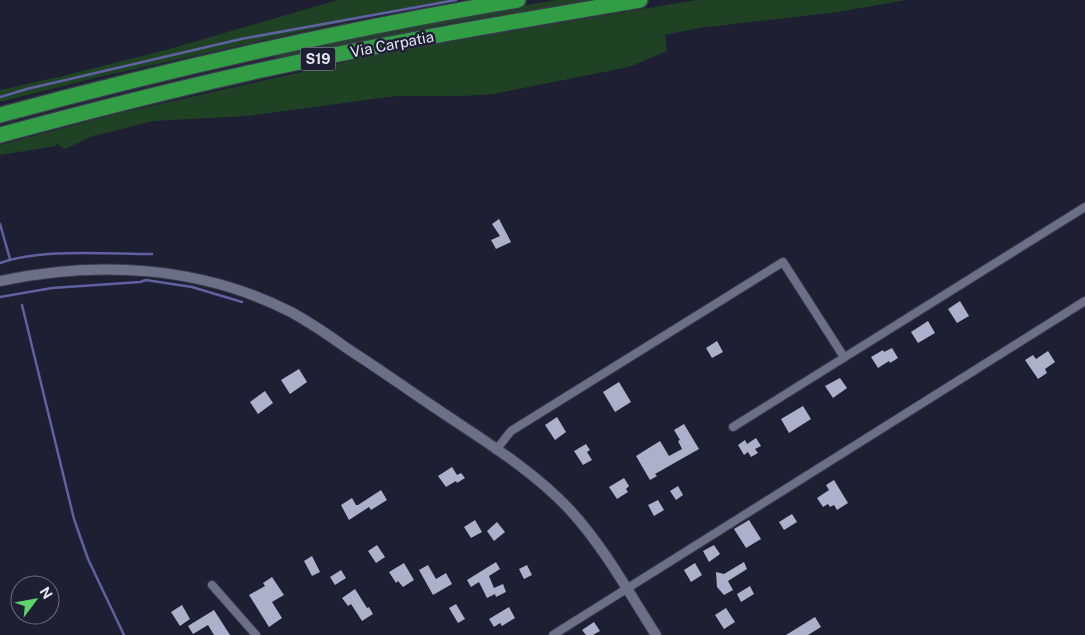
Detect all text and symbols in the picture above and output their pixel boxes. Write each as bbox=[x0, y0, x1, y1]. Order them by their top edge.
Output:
street label: Via Carpatia bbox=[349, 28, 435, 60]
road number: S19 bbox=[300, 48, 336, 70]
north arrow bbox=[10, 575, 60, 625]
text: N bbox=[36, 584, 56, 602]

